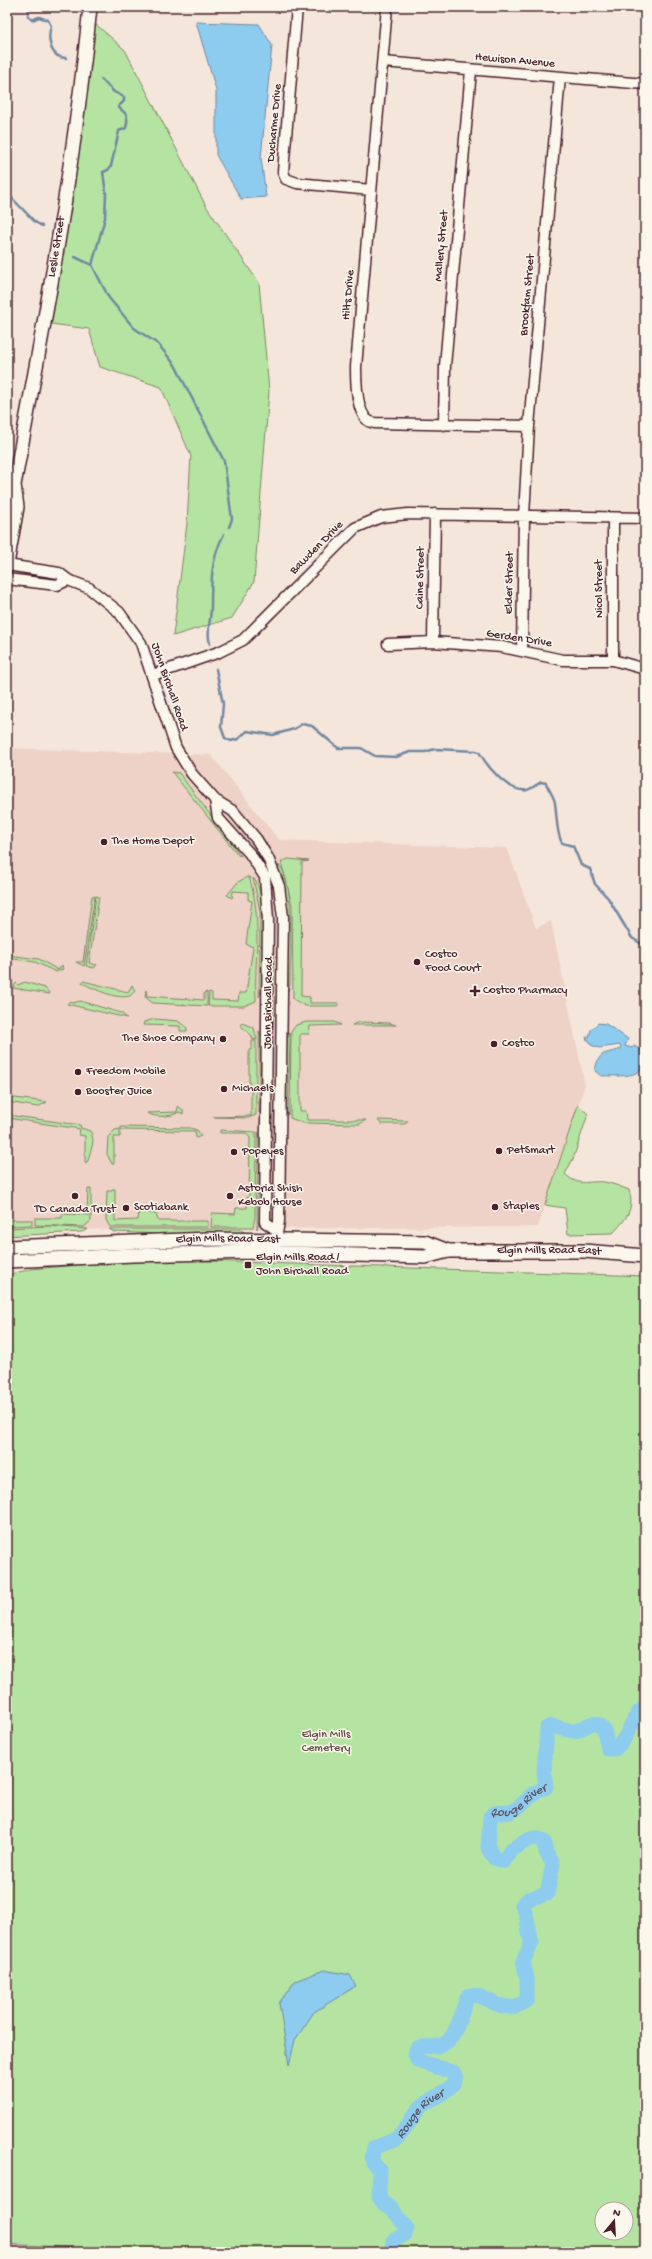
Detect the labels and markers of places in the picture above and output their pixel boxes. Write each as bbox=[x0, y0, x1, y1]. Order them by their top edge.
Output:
place label: The Home Depot bbox=[111, 835, 195, 849]
marker: The Home Depot bbox=[99, 837, 109, 847]
place label: Costco Food Court bbox=[424, 948, 482, 976]
marker: Costco Food Court bbox=[412, 957, 422, 967]
place label: Costco Pharmacy bbox=[483, 984, 567, 998]
marker: Costco Pharmacy bbox=[470, 986, 480, 996]
place label: The Shoe Company bbox=[121, 1032, 215, 1046]
marker: The Shoe Company bbox=[218, 1034, 228, 1044]
place label: Costco bbox=[502, 1037, 534, 1051]
marker: Costco bbox=[489, 1039, 499, 1049]
place label: Freedom Mobile bbox=[85, 1065, 167, 1079]
marker: Freedom Mobile bbox=[73, 1067, 83, 1077]
place label: Michaels bbox=[232, 1082, 274, 1096]
marker: Michaels bbox=[219, 1084, 229, 1094]
place label: Booster Juice bbox=[85, 1085, 153, 1099]
marker: Booster Juice bbox=[73, 1087, 83, 1097]
place label: PetSmart bbox=[506, 1144, 556, 1158]
place label: Popeyes bbox=[241, 1145, 284, 1159]
marker: PetSmart bbox=[494, 1146, 504, 1156]
marker: Popeyes bbox=[229, 1147, 239, 1157]
place label: Astoria Shish Kebob House bbox=[238, 1182, 303, 1210]
marker: TD Canada Trust bbox=[70, 1191, 80, 1201]
marker: Astoria Shish Kebob House bbox=[225, 1191, 235, 1201]
place label: Staples bbox=[503, 1200, 540, 1214]
place label: Scotiabank bbox=[134, 1201, 190, 1215]
marker: Staples bbox=[490, 1202, 500, 1212]
place label: TD Canada Trust bbox=[33, 1203, 117, 1217]
marker: Scotiabank bbox=[121, 1203, 131, 1213]
place label: Elgin Mills Road / John Birchall Road bbox=[256, 1251, 349, 1279]
marker: Elgin Mills Road / John Birchall Road bbox=[243, 1260, 253, 1270]

